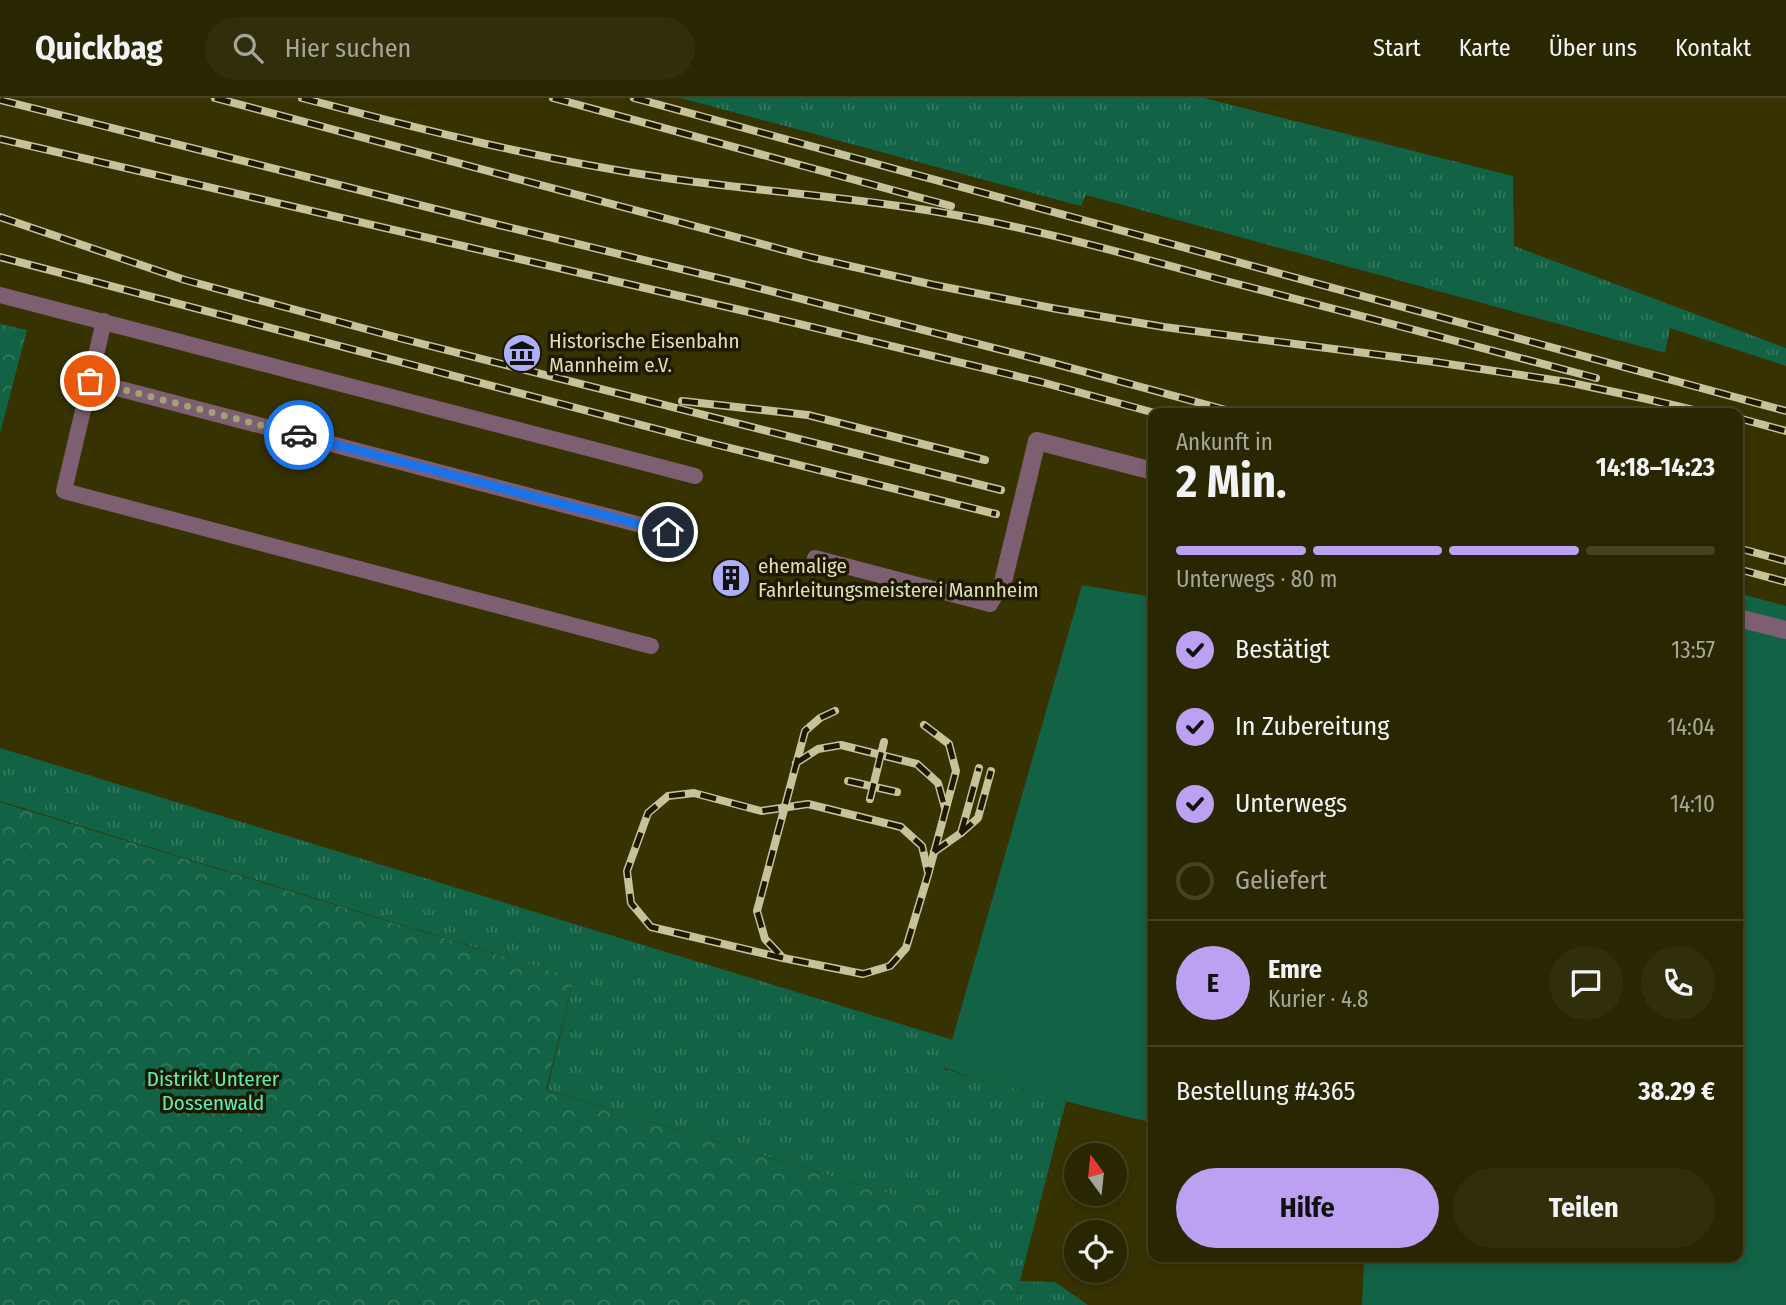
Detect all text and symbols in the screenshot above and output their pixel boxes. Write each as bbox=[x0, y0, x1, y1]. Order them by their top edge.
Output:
search box bbox=[205, 17, 695, 80]
text: Quickbag bbox=[35, 28, 163, 68]
icon: search bbox=[229, 29, 267, 67]
text: Hier suchen bbox=[285, 33, 411, 64]
text: Start bbox=[1373, 34, 1421, 62]
text: Karte bbox=[1459, 34, 1511, 62]
text: Über uns bbox=[1549, 34, 1637, 62]
text: Kontakt bbox=[1675, 34, 1751, 62]
place label: Historische Eisenbahn Mannheim e.V. bbox=[549, 328, 740, 378]
museum icon: Historische Eisenbahn Mannheim e.V. bbox=[501, 332, 543, 374]
pin bbox=[60, 351, 120, 411]
icon: bag bbox=[71, 362, 109, 400]
courier bbox=[264, 400, 334, 470]
icon: car bbox=[280, 416, 318, 454]
text: Ankunft in bbox=[1176, 428, 1273, 456]
text: 14:18–14:23 bbox=[1596, 452, 1715, 483]
text: 2 Min. bbox=[1176, 454, 1287, 509]
pin bbox=[638, 502, 698, 562]
icon: home bbox=[649, 513, 687, 551]
place label: ehemalige Fahrleitungsmeisterei Mannheim bbox=[758, 553, 1039, 603]
building icon: ehemalige Fahrleitungsmeisterei Mannheim bbox=[710, 557, 752, 599]
text: Unterwegs · 80 m bbox=[1176, 565, 1337, 593]
icon: check bbox=[1176, 631, 1214, 669]
text: Bestätigt bbox=[1235, 634, 1330, 665]
text: 13:57 bbox=[1671, 636, 1715, 664]
icon: check bbox=[1176, 708, 1214, 746]
text: In Zubereitung bbox=[1235, 711, 1389, 742]
text: 14:04 bbox=[1667, 713, 1715, 741]
icon: check bbox=[1176, 785, 1214, 823]
text: Unterwegs bbox=[1235, 788, 1347, 819]
text: 14:10 bbox=[1670, 790, 1715, 818]
text: Geliefert bbox=[1235, 865, 1327, 896]
button: chat bbox=[1549, 946, 1623, 1020]
button: phone bbox=[1641, 946, 1715, 1020]
text: Emre bbox=[1268, 954, 1322, 985]
text: E bbox=[1207, 968, 1219, 999]
text: Kurier · 4.8 bbox=[1268, 985, 1368, 1013]
park label: Distrikt Unterer Dossenwald bbox=[147, 1066, 280, 1116]
text: Bestellung #4365 bbox=[1176, 1076, 1355, 1107]
text: 38.29 € bbox=[1638, 1076, 1715, 1107]
north arrow bbox=[1064, 1143, 1127, 1206]
map controls bbox=[1064, 1143, 1127, 1283]
button: Hilfe bbox=[1176, 1168, 1439, 1248]
button: Teilen bbox=[1453, 1168, 1715, 1248]
button: locate bbox=[1064, 1220, 1127, 1283]

